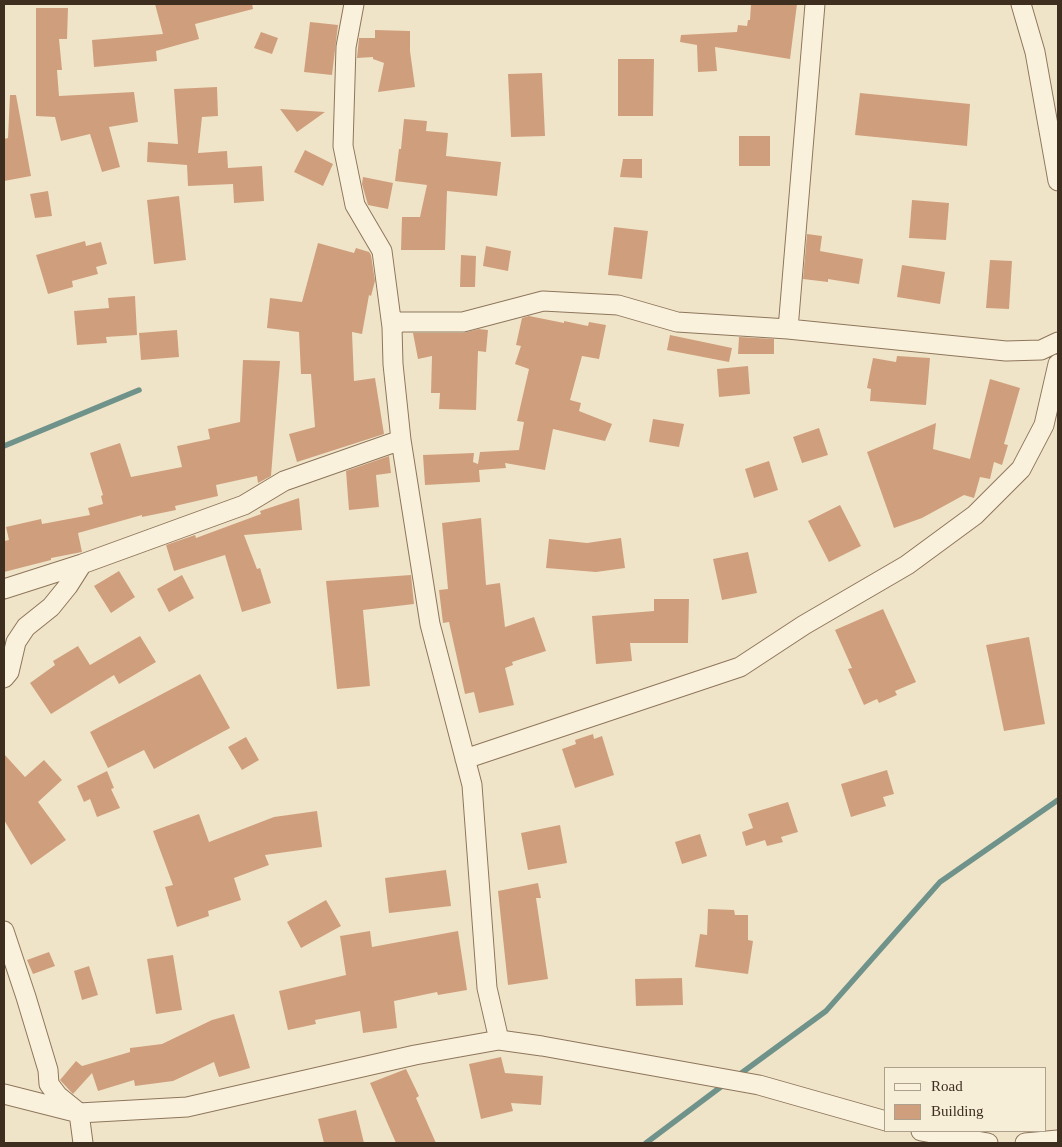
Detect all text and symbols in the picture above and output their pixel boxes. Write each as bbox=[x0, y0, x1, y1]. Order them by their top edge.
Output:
legend bbox=[884, 1067, 1047, 1132]
text: Road bbox=[931, 1078, 963, 1094]
text: Building bbox=[931, 1103, 984, 1119]

